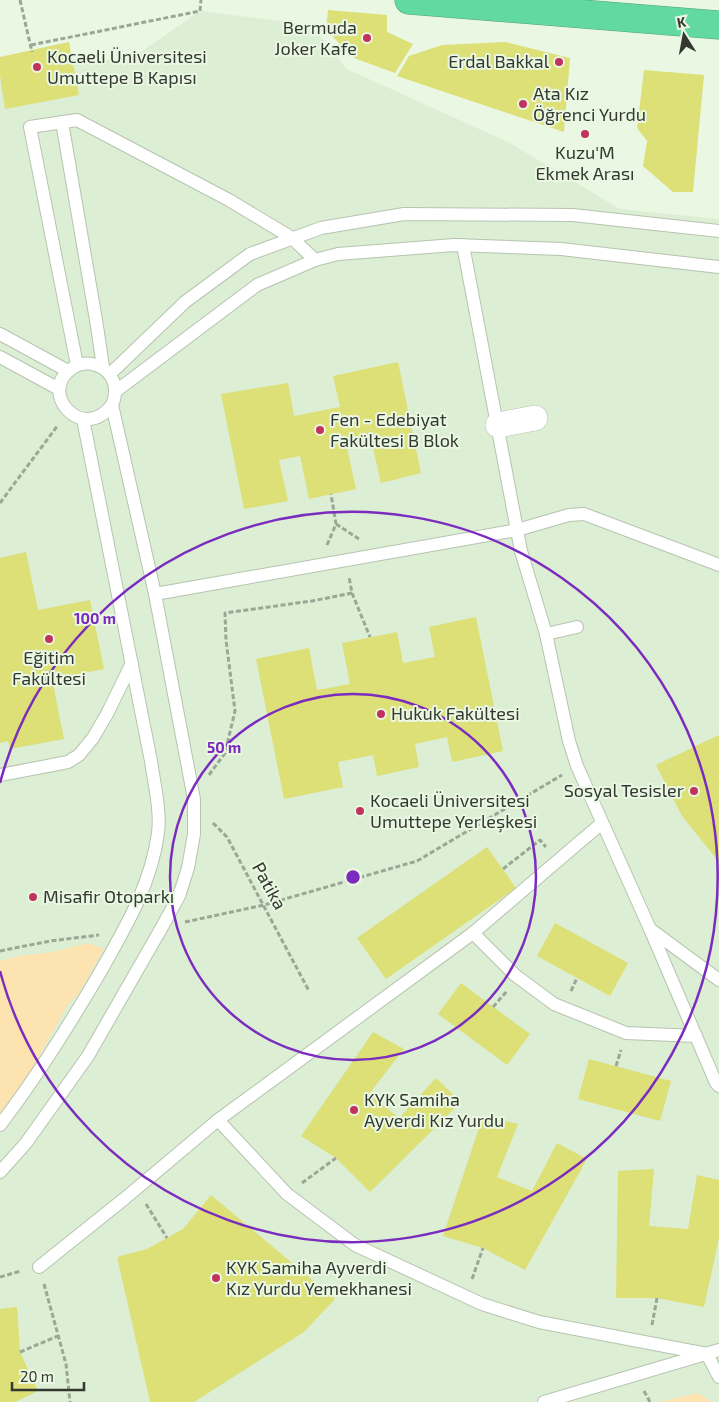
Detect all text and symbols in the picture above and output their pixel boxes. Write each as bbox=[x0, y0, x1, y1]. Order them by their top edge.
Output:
north arrow bbox=[659, 10, 709, 60]
text: K bbox=[675, 13, 688, 31]
place label: Bermuda Joker Kafe bbox=[274, 16, 357, 59]
marker: Bermuda Joker Kafe bbox=[361, 32, 373, 44]
place label: Kocaeli Üniversitesi Umuttepe B Kapısı bbox=[47, 45, 207, 88]
place label: Erdal Bakkal bbox=[448, 50, 550, 72]
marker: Erdal Bakkal bbox=[553, 56, 565, 68]
marker: Kocaeli Üniversitesi Umuttepe B Kapısı bbox=[31, 61, 43, 73]
place label: Ata Kız Öğrenci Yurdu bbox=[533, 82, 646, 125]
marker: Ata Kız Öğrenci Yurdu bbox=[517, 98, 529, 110]
marker: Kuzu'M Ekmek Arası bbox=[579, 128, 591, 140]
place label: Kuzu'M Ekmek Arası bbox=[535, 141, 635, 184]
place label: Fen - Edebiyat Fakültesi B Blok bbox=[330, 408, 459, 451]
marker: Fen - Edebiyat Fakültesi B Blok bbox=[314, 424, 326, 436]
text: 100 m bbox=[74, 609, 116, 627]
marker: Eğitim Fakültesi bbox=[43, 633, 55, 645]
place label: Eğitim Fakültesi bbox=[12, 646, 86, 689]
place label: Hukuk Fakültesi bbox=[391, 702, 520, 724]
marker: Hukuk Fakültesi bbox=[375, 708, 387, 720]
text: 50 m bbox=[207, 738, 241, 756]
place label: Sosyal Tesisler bbox=[564, 779, 684, 801]
marker: Sosyal Tesisler bbox=[688, 785, 700, 797]
place label: Kocaeli Üniversitesi Umuttepe Yerleşkesi bbox=[370, 789, 537, 833]
marker: Kocaeli Üniversitesi Umuttepe Yerleşkesi bbox=[354, 805, 366, 817]
street label: Patika bbox=[248, 858, 292, 913]
centre of rings bbox=[344, 868, 362, 886]
place label: Misafir Otoparkı bbox=[43, 885, 174, 907]
marker: Misafir Otoparkı bbox=[27, 891, 39, 903]
place label: KYK Samiha Ayverdi Kız Yurdu bbox=[364, 1088, 504, 1131]
marker: KYK Samiha Ayverdi Kız Yurdu bbox=[348, 1104, 360, 1116]
place label: KYK Samiha Ayverdi Kız Yurdu Yemekhanesi bbox=[226, 1256, 412, 1299]
marker: KYK Samiha Ayverdi Kız Yurdu Yemekhanesi bbox=[210, 1272, 222, 1284]
scale bar bbox=[12, 1360, 85, 1392]
text: 20 m bbox=[20, 1367, 54, 1385]

